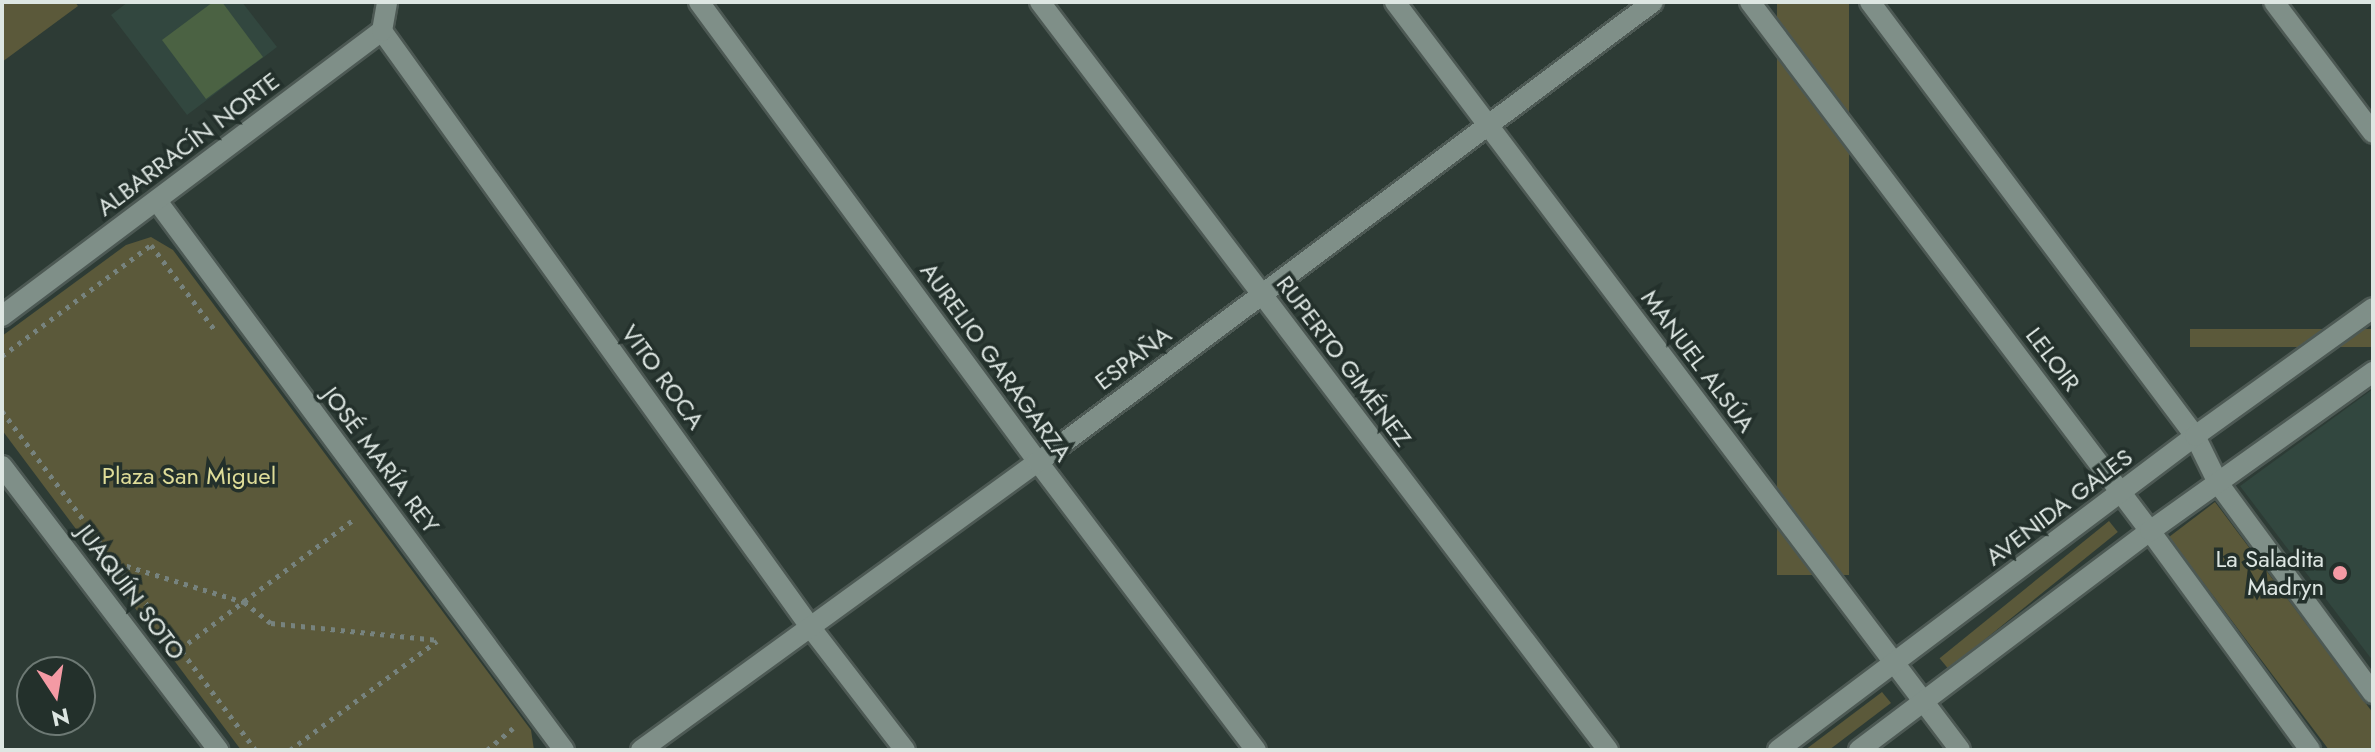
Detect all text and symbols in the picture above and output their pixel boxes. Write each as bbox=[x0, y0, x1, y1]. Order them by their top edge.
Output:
street label: ALBARRACÍN NORTE bbox=[91, 66, 285, 222]
street label: AURELIO GARAGARZA bbox=[914, 257, 1078, 467]
street label: RUPERTO GIMÉNEZ bbox=[1270, 270, 1418, 452]
street label: MANUEL ALSÚA bbox=[1635, 284, 1761, 438]
street label: VITO ROCA bbox=[615, 319, 711, 435]
street label: ESPAÑA bbox=[1089, 320, 1177, 396]
street label: LELOIR bbox=[2020, 321, 2086, 397]
street label: JOSÉ MARÍA REY bbox=[317, 381, 445, 539]
street label: AVENIDA GALES bbox=[1980, 442, 2138, 572]
park label: Plaza San Miguel bbox=[102, 462, 276, 490]
street label: JUAQUÍN SOTO bbox=[71, 519, 191, 665]
place label: La Saladita Madryn bbox=[2215, 545, 2324, 601]
marker: La Saladita Madryn bbox=[2331, 564, 2349, 582]
north arrow bbox=[16, 656, 96, 736]
text: N bbox=[49, 700, 72, 735]

